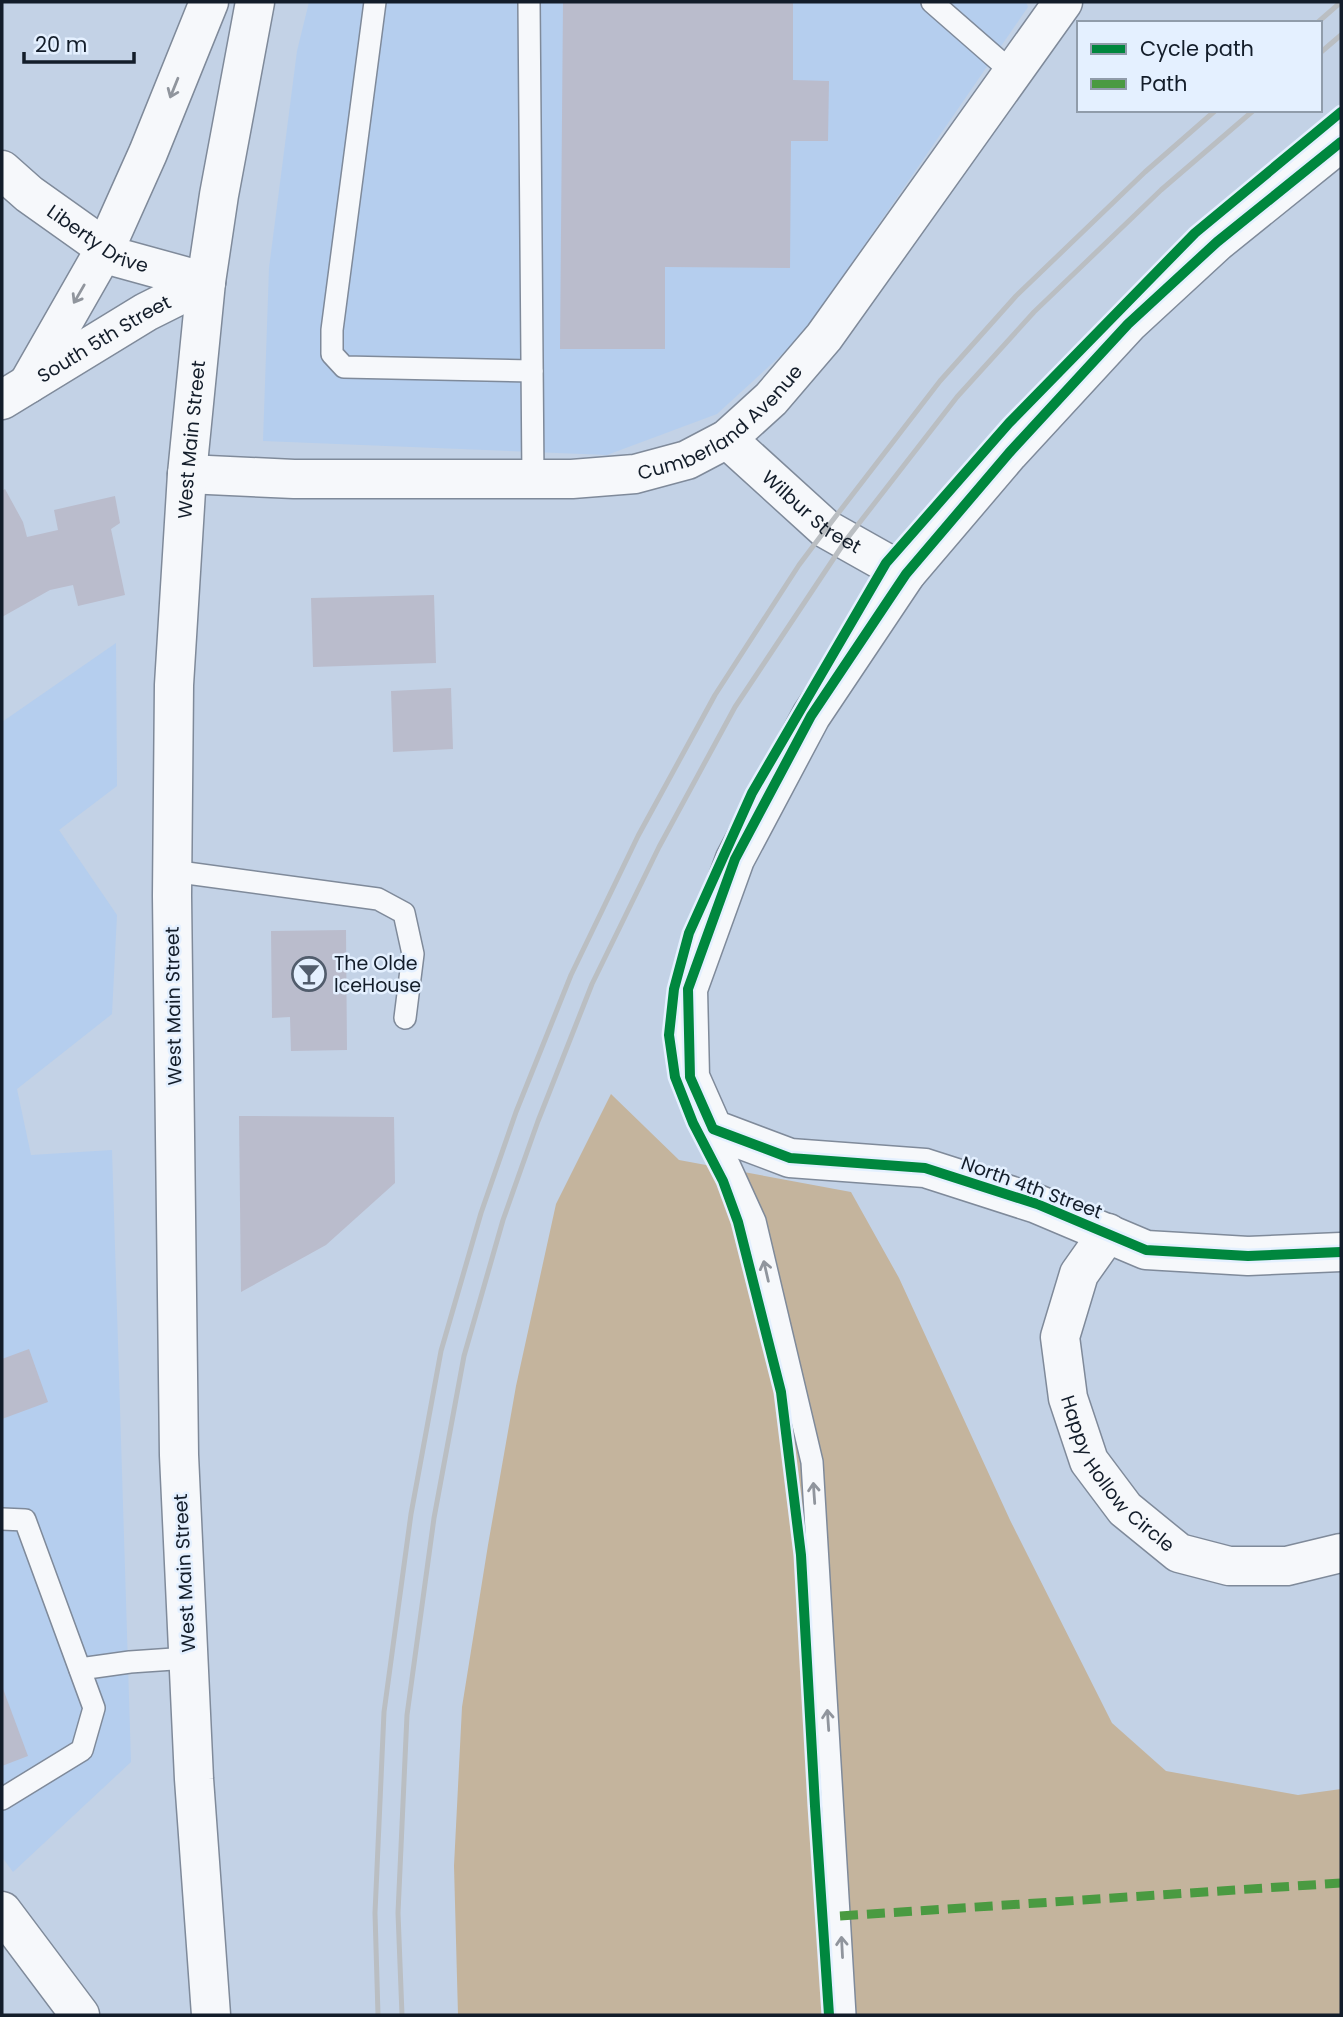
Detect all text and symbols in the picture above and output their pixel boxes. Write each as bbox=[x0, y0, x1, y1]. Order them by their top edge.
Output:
scale bar bbox=[24, 21, 135, 65]
legend bbox=[1077, 21, 1322, 112]
text: 20 m bbox=[35, 30, 88, 59]
text: Cycle path bbox=[1140, 34, 1254, 63]
text: Path bbox=[1140, 69, 1187, 98]
one-way arrow bbox=[167, 76, 180, 98]
street label: Liberty Drive bbox=[42, 198, 151, 279]
one-way arrow bbox=[72, 283, 85, 304]
street label: South 5th Street bbox=[32, 289, 176, 389]
street label: West Main Street bbox=[171, 359, 212, 520]
street label: Cumberland Avenue bbox=[635, 359, 809, 487]
street label: Wilbur Street bbox=[756, 464, 866, 560]
street label: West Main Street bbox=[159, 926, 188, 1086]
place label: The Olde IceHouse bbox=[334, 950, 421, 999]
bar icon: The Olde IceHouse bbox=[290, 955, 328, 993]
street label: North 4th Street bbox=[957, 1149, 1106, 1226]
one-way arrow bbox=[759, 1260, 773, 1283]
street label: Happy Hollow Circle bbox=[1054, 1392, 1180, 1558]
one-way arrow bbox=[807, 1482, 820, 1505]
street label: West Main Street bbox=[167, 1493, 202, 1653]
one-way arrow bbox=[821, 1709, 834, 1732]
one-way arrow bbox=[835, 1936, 848, 1959]

